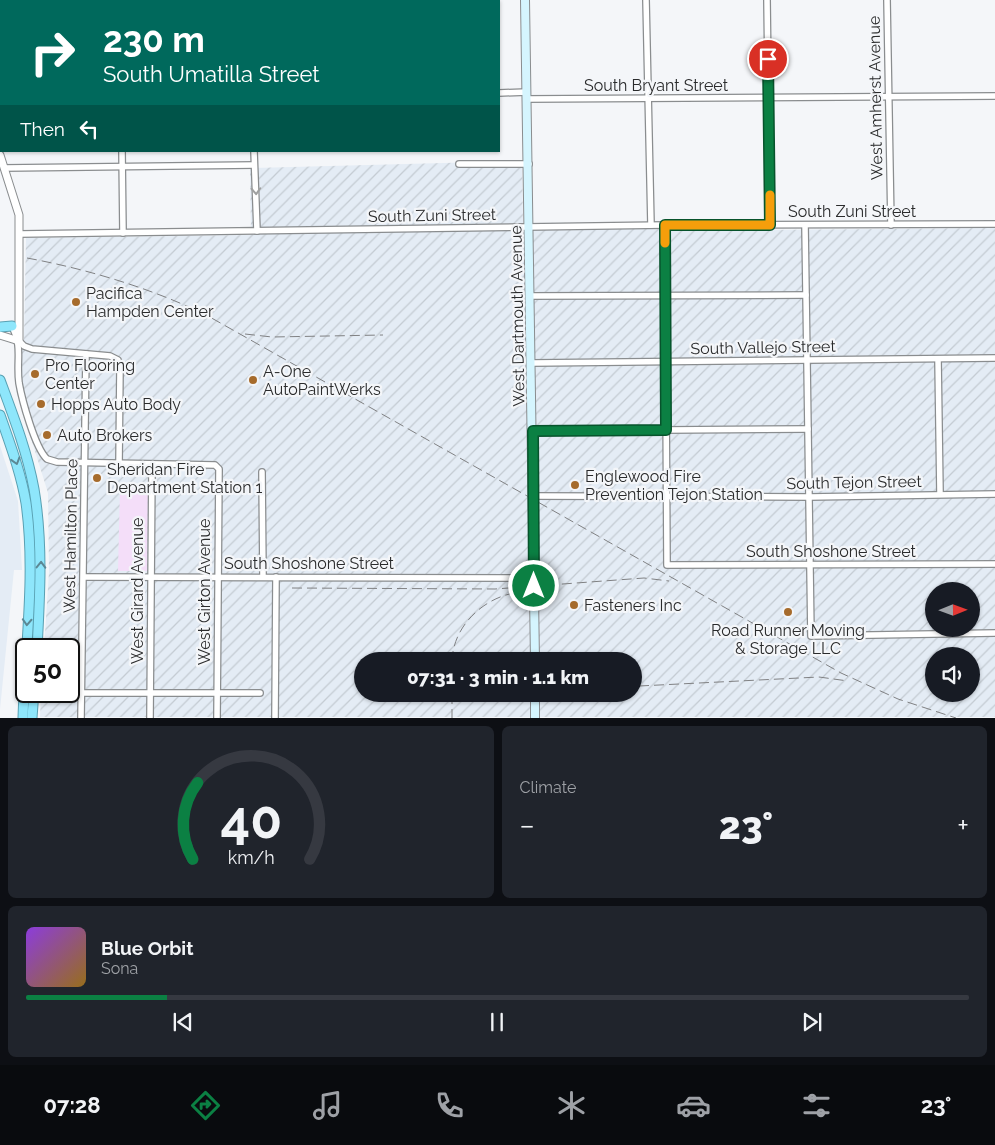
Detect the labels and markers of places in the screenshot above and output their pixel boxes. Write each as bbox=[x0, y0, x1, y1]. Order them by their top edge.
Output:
pin bbox=[747, 38, 789, 80]
place label: Pacifica Hampden Center bbox=[86, 284, 214, 321]
marker: Pacifica Hampden Center bbox=[70, 296, 82, 308]
place label: Pro Flooring Center bbox=[45, 356, 135, 393]
place label: A-One AutoPaintWerks bbox=[263, 362, 381, 399]
marker: Pro Flooring Center bbox=[29, 368, 41, 380]
marker: A-One AutoPaintWerks bbox=[247, 374, 259, 386]
place label: Hopps Auto Body bbox=[51, 395, 181, 414]
marker: Hopps Auto Body bbox=[35, 398, 47, 410]
place label: Auto Brokers bbox=[57, 426, 153, 445]
marker: Auto Brokers bbox=[41, 429, 53, 441]
place label: Sheridan Fire Department Station 1 bbox=[107, 460, 263, 497]
place label: Englewood Fire Prevention Tejon Station bbox=[585, 467, 763, 504]
marker: Sheridan Fire Department Station 1 bbox=[91, 472, 103, 484]
marker: Englewood Fire Prevention Tejon Station bbox=[569, 479, 581, 491]
place label: Fasteners Inc bbox=[584, 596, 682, 615]
marker: Fasteners Inc bbox=[568, 599, 580, 611]
marker: Road Runner Moving & Storage LLC bbox=[782, 606, 794, 618]
place label: Road Runner Moving & Storage LLC bbox=[711, 621, 865, 658]

